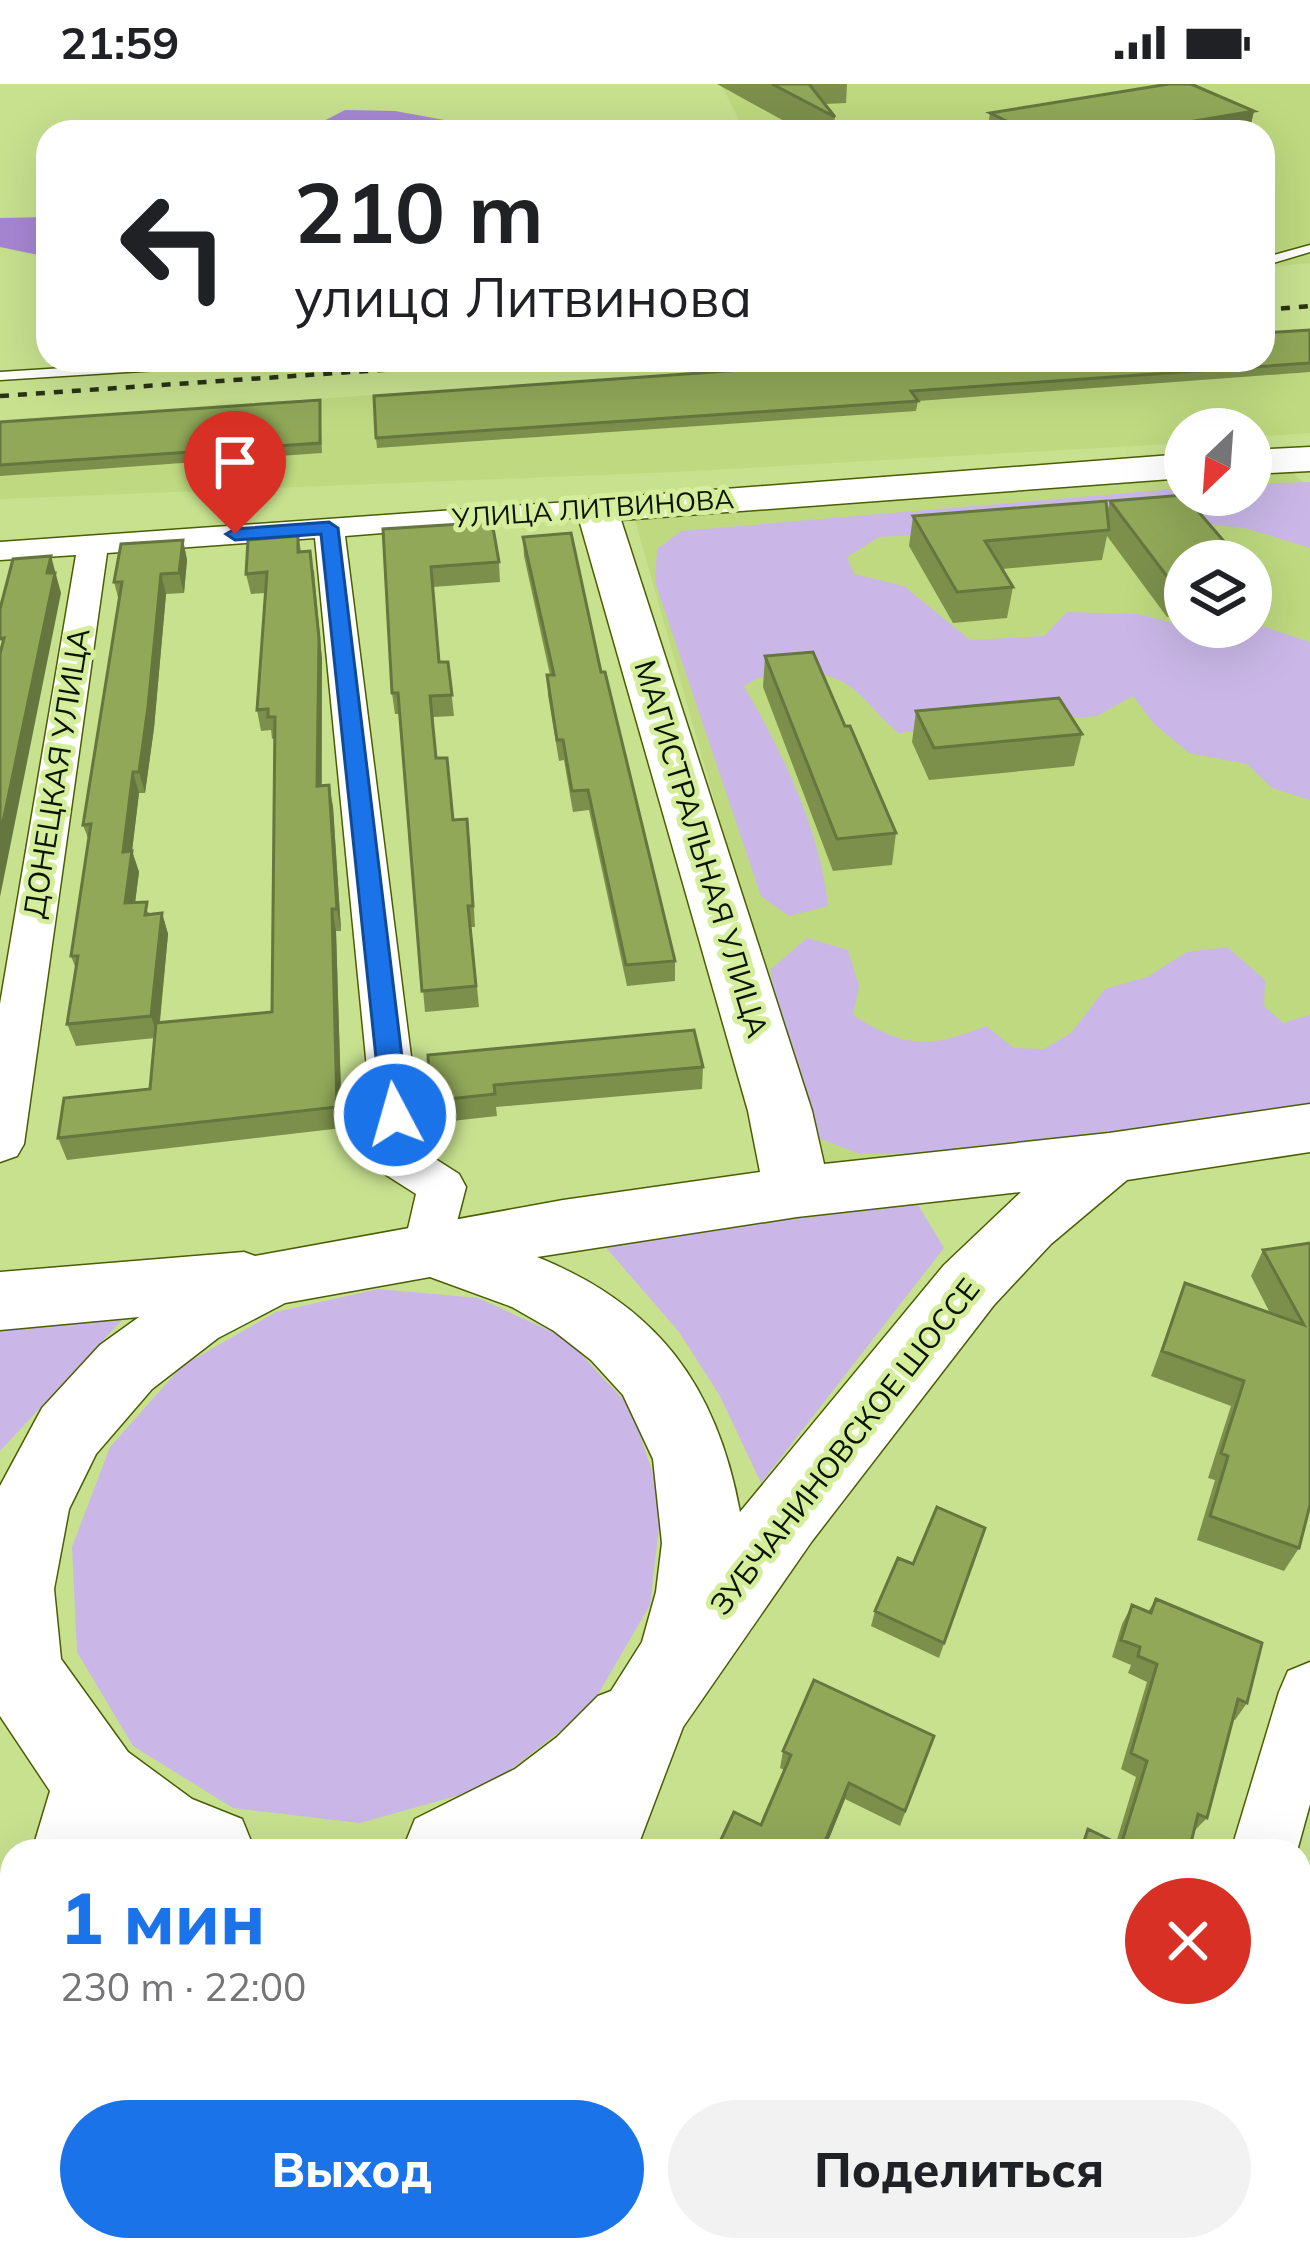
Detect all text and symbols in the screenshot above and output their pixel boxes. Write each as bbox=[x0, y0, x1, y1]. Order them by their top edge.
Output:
text: 21:59 bbox=[60, 14, 179, 70]
text: 210 m bbox=[294, 159, 544, 264]
icon: left bbox=[96, 168, 252, 324]
text: улица Литвинова bbox=[294, 263, 752, 331]
north arrow bbox=[1164, 408, 1272, 516]
map controls bbox=[1164, 408, 1272, 648]
pin bbox=[184, 411, 286, 534]
icon: arrive bbox=[202, 429, 268, 495]
street label: УЛИЦА ЛИТВИНОВА bbox=[450, 481, 735, 535]
button: layers bbox=[1164, 540, 1272, 648]
street label: ДОНЕЦКАЯ УЛИЦА bbox=[14, 625, 98, 921]
street label: МАГИСТРАЛЬНАЯ УЛИЦА bbox=[626, 655, 778, 1042]
position arrow bbox=[332, 1052, 458, 1178]
street label: ЗУБЧАНИНОВСКОЕ ШОССЕ bbox=[701, 1271, 987, 1622]
text: 1 мин bbox=[60, 1872, 265, 1962]
button: close bbox=[1125, 1878, 1251, 2004]
text: 230 m · 22:00 bbox=[60, 1962, 306, 2011]
button: Выход bbox=[60, 2100, 644, 2238]
button: Поделиться bbox=[668, 2100, 1251, 2238]

